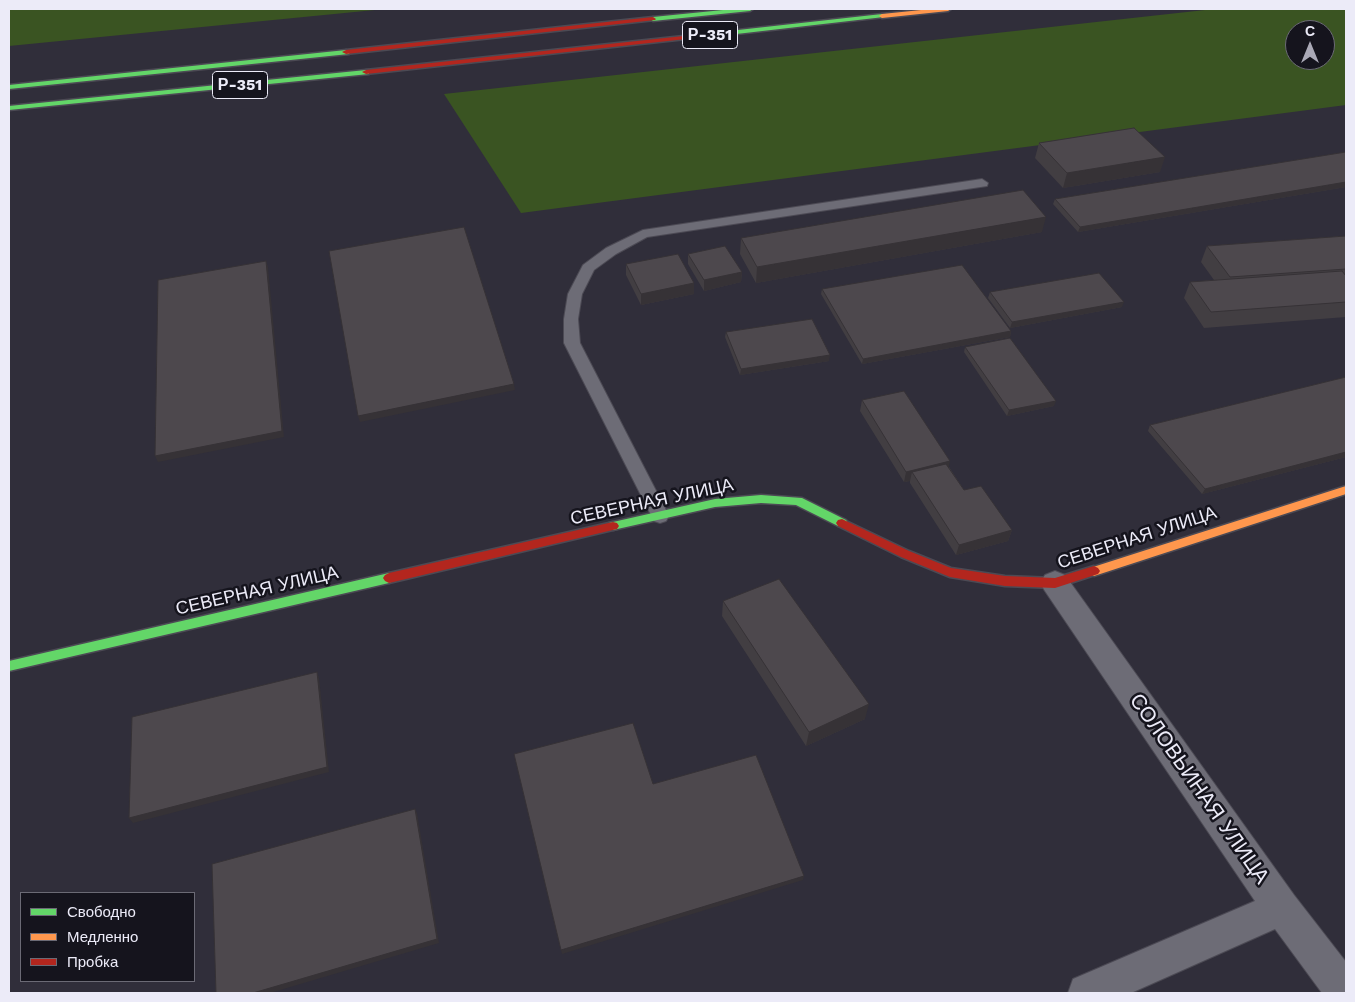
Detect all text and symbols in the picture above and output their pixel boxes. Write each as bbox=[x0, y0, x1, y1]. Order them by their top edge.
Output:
north arrow bbox=[1285, 20, 1335, 70]
road number: Р-351 bbox=[682, 22, 738, 48]
text: С bbox=[1305, 23, 1315, 39]
road number: Р-351 bbox=[212, 72, 268, 98]
street label: СЕВЕРНАЯ УЛИЦА bbox=[569, 474, 735, 530]
street label: СЕВЕРНАЯ УЛИЦА bbox=[1055, 502, 1219, 574]
street label: СЕВЕРНАЯ УЛИЦА bbox=[174, 562, 340, 620]
street label: СОЛОВЬИНАЯ УЛИЦА bbox=[1124, 689, 1274, 889]
legend bbox=[20, 892, 195, 982]
text: Свободно bbox=[67, 903, 136, 921]
text: Медленно bbox=[67, 928, 138, 946]
text: Пробка bbox=[67, 953, 118, 971]

